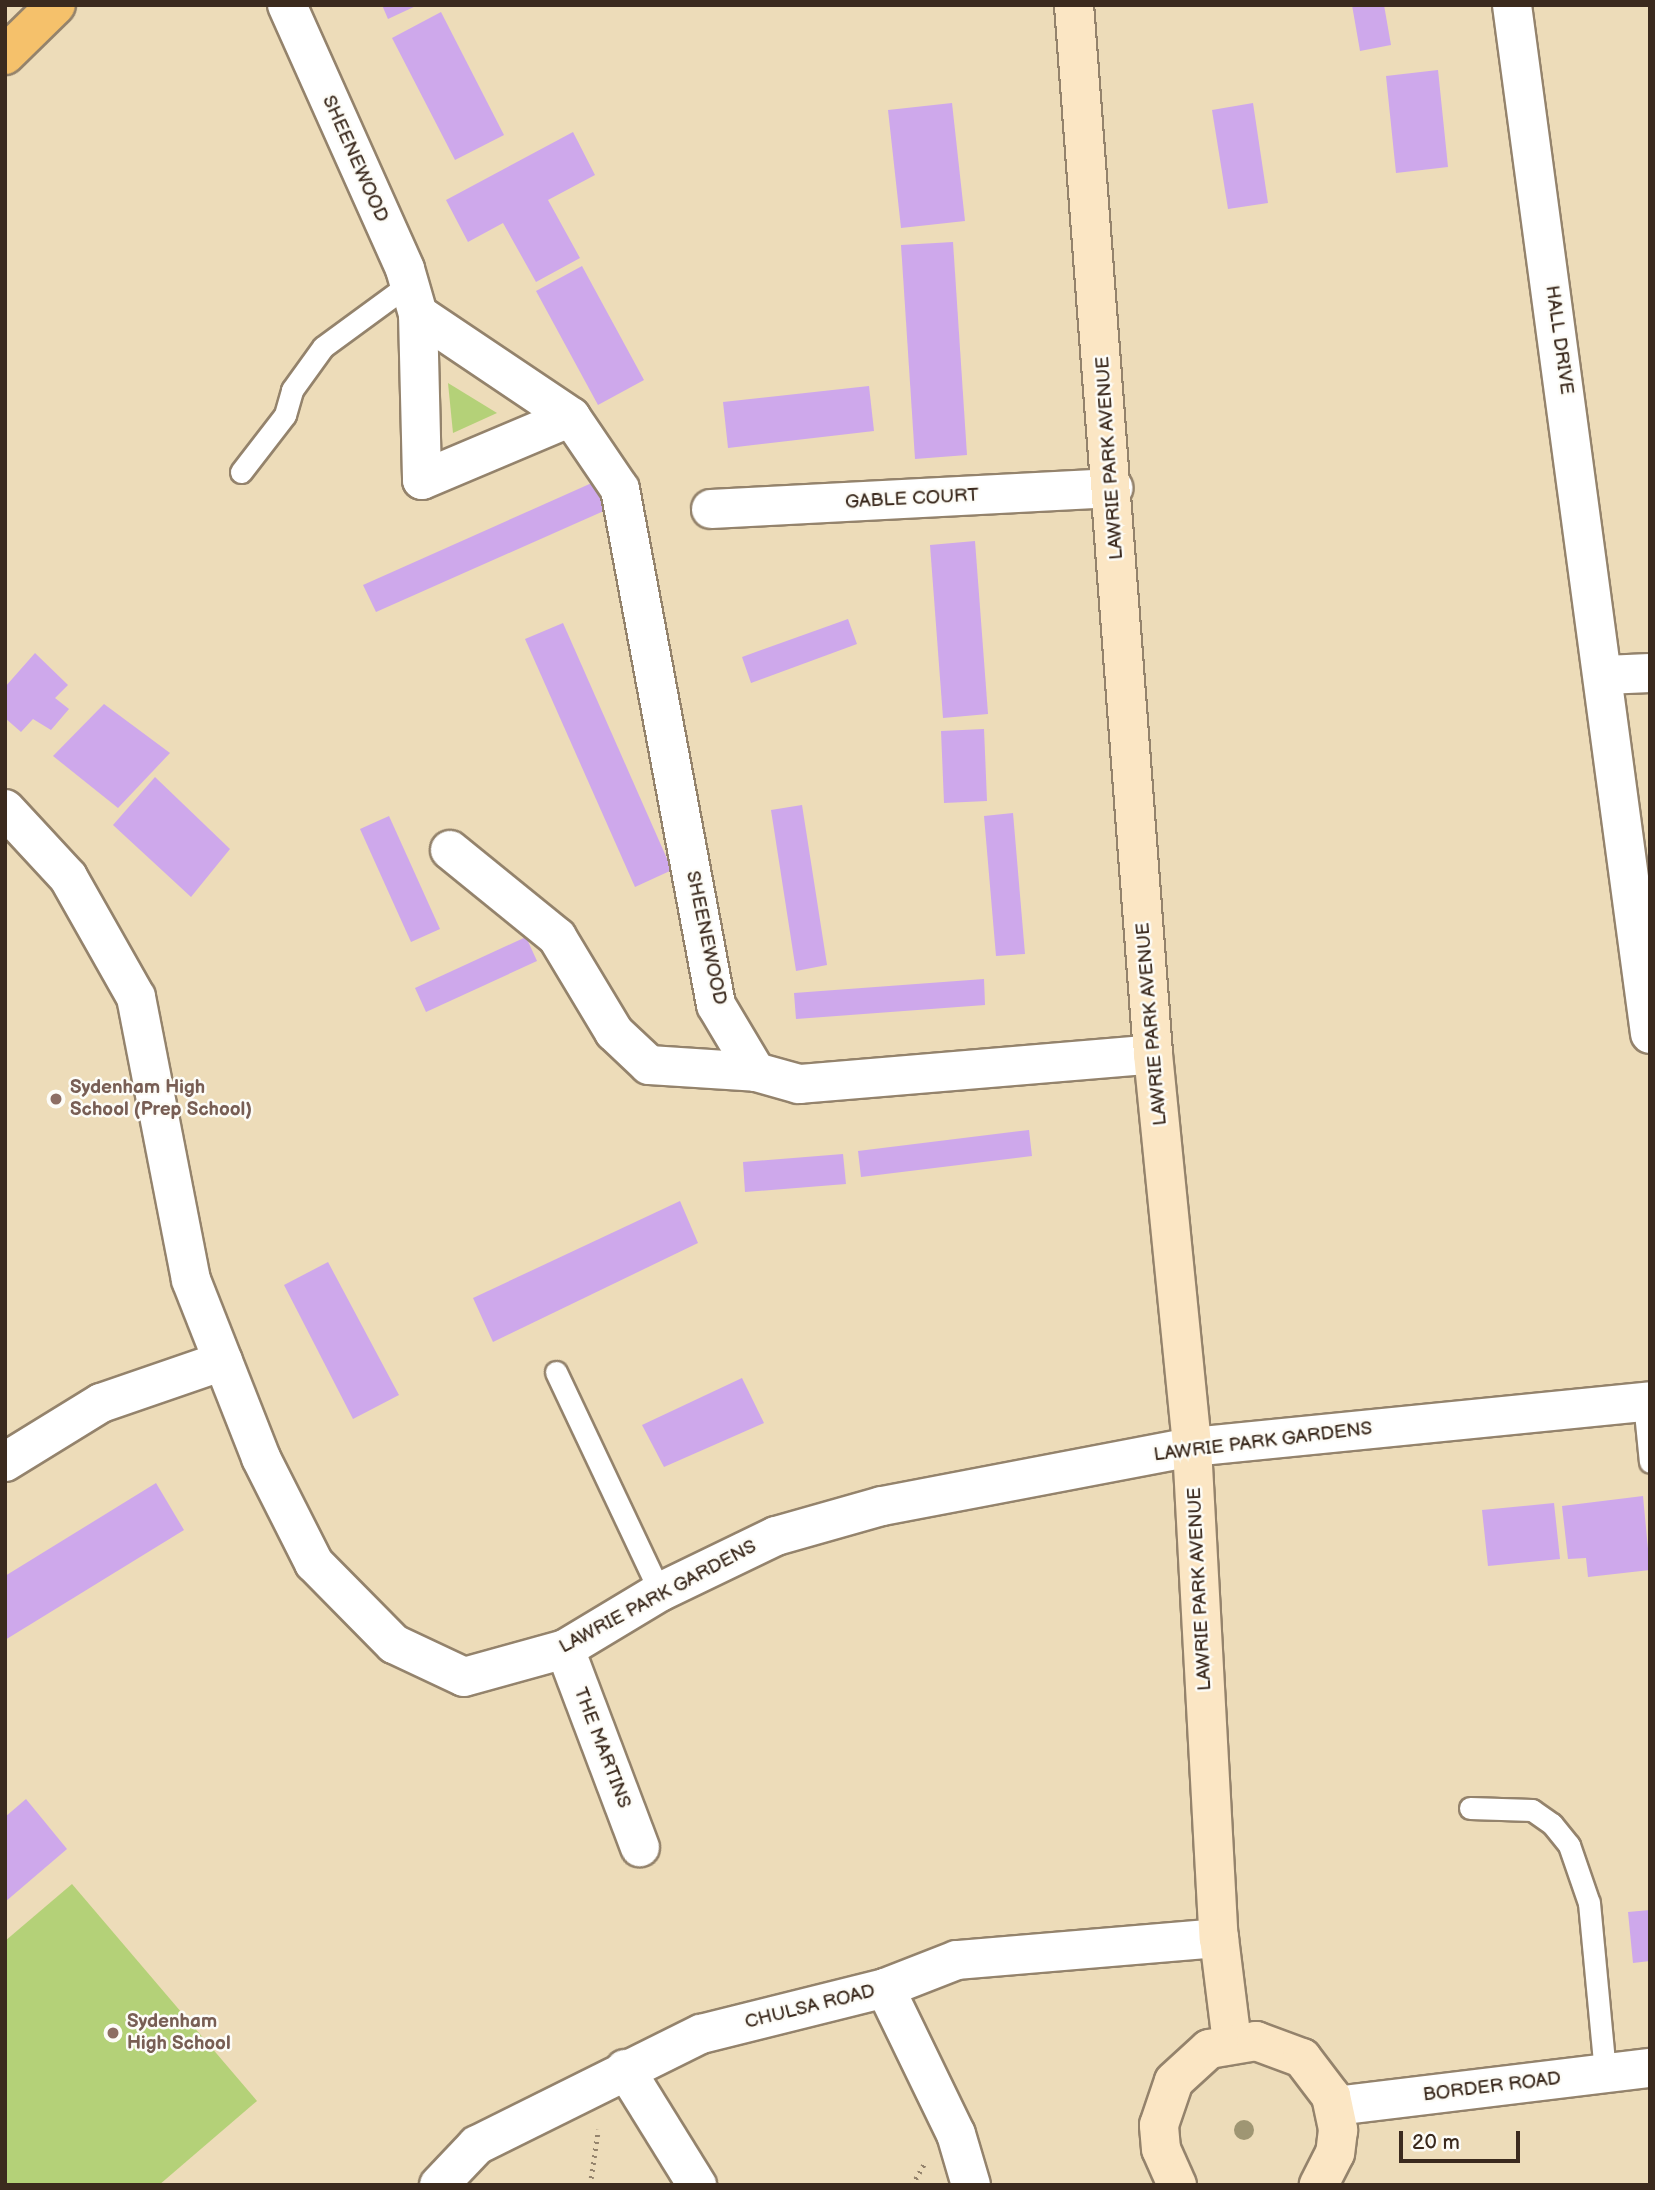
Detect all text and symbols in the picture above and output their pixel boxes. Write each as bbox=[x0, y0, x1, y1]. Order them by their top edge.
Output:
street label: SHEENEWOOD bbox=[317, 92, 393, 226]
street label: HALL DRIVE bbox=[1540, 284, 1578, 396]
street label: LAWRIE PARK AVENUE bbox=[1092, 356, 1128, 560]
street label: GABLE COURT bbox=[845, 484, 979, 514]
street label: SHEENEWOOD bbox=[681, 869, 731, 1007]
street label: LAWRIE PARK AVENUE bbox=[1132, 921, 1172, 1127]
place label: Sydenham High School (Prep School) bbox=[70, 1077, 252, 1121]
marker: Sydenham High School (Prep School) bbox=[48, 1091, 64, 1107]
street label: LAWRIE PARK GARDENS bbox=[1152, 1417, 1374, 1467]
street label: LAWRIE PARK AVENUE bbox=[1183, 1487, 1217, 1691]
street label: LAWRIE PARK GARDENS bbox=[555, 1535, 761, 1659]
street label: THE MARTINS bbox=[568, 1684, 636, 1812]
street label: CHULSA ROAD bbox=[743, 1980, 877, 2034]
place label: Sydenham High School bbox=[127, 2011, 231, 2055]
marker: Sydenham High School bbox=[105, 2025, 121, 2041]
street label: BORDER ROAD bbox=[1422, 2067, 1562, 2107]
scale bar bbox=[1403, 2116, 1524, 2160]
text: 20 m bbox=[1412, 2130, 1460, 2155]

